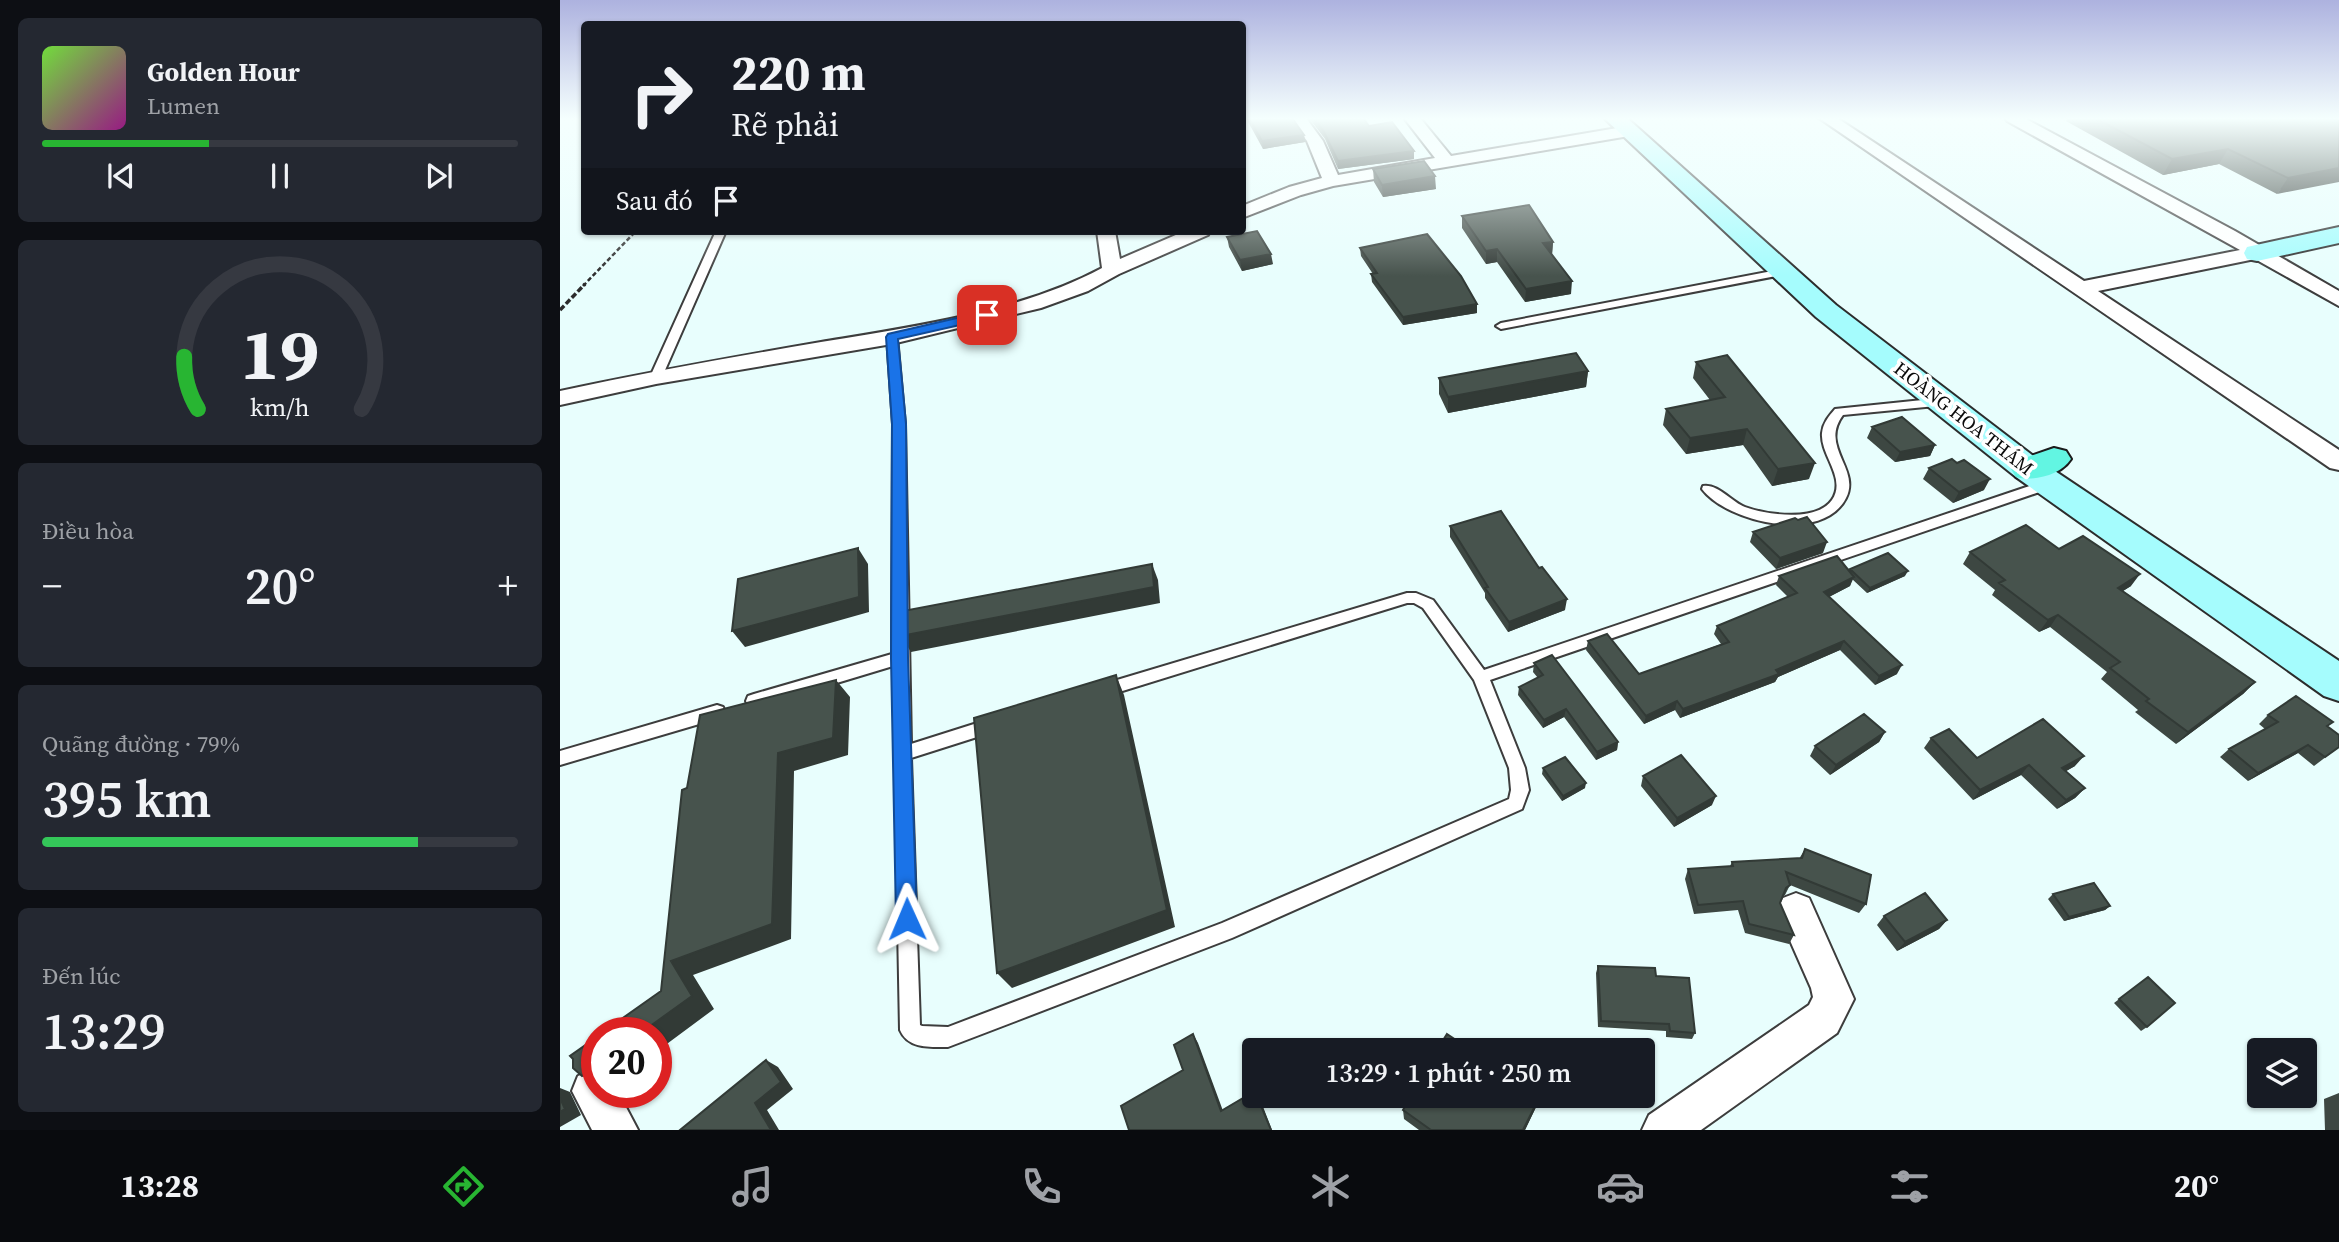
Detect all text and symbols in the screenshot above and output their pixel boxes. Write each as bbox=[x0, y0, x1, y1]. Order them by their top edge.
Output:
text: 220 m bbox=[731, 39, 866, 106]
icon: right bbox=[616, 49, 707, 140]
text: Golden Hour bbox=[147, 54, 300, 90]
text: Lumen bbox=[147, 90, 220, 122]
text: Rẽ phải bbox=[731, 103, 839, 147]
icon: previous bbox=[102, 157, 140, 195]
icon: pause bbox=[261, 157, 299, 195]
icon: next bbox=[420, 157, 458, 195]
icon: arrive bbox=[707, 182, 745, 220]
text: Sau đó bbox=[616, 183, 693, 219]
pin bbox=[957, 285, 1017, 345]
icon: arrive bbox=[968, 296, 1006, 334]
text: 19 bbox=[241, 304, 319, 403]
street label: HOÀNG HOA THÁM bbox=[1889, 355, 2039, 481]
text: km/h bbox=[250, 389, 310, 423]
text: Điều hòa bbox=[42, 515, 134, 547]
text: 20° bbox=[244, 550, 316, 621]
text: − bbox=[42, 560, 62, 612]
text: + bbox=[498, 560, 518, 612]
text: Quãng đường · 79% bbox=[42, 728, 240, 760]
text: 395 km bbox=[42, 763, 211, 834]
position arrow bbox=[870, 882, 944, 956]
text: Đến lúc bbox=[42, 960, 120, 992]
text: 13:29 bbox=[42, 995, 166, 1066]
speed limit sign: 20 bbox=[581, 1017, 672, 1108]
map controls bbox=[2247, 1038, 2317, 1108]
button: layers bbox=[2247, 1038, 2317, 1108]
text: 13:29 · 1 phút · 250 m bbox=[1326, 1055, 1571, 1091]
icon: directions bbox=[439, 1162, 488, 1211]
icon: music bbox=[728, 1162, 777, 1211]
icon: phone bbox=[1017, 1162, 1066, 1211]
icon: climate bbox=[1306, 1162, 1355, 1211]
icon: car bbox=[1596, 1162, 1645, 1211]
icon: filters bbox=[1885, 1162, 1934, 1211]
text: 13:28 bbox=[120, 1164, 199, 1208]
text: 20° bbox=[2174, 1164, 2219, 1208]

